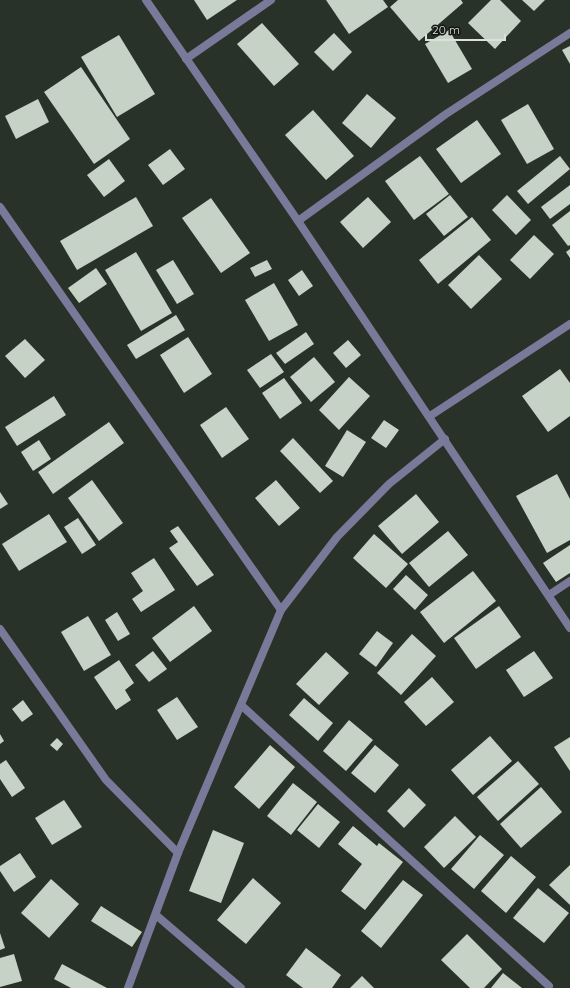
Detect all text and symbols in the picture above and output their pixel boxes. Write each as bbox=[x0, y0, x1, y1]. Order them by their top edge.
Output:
scale bar bbox=[426, 16, 505, 42]
text: 20 m bbox=[432, 22, 460, 37]

